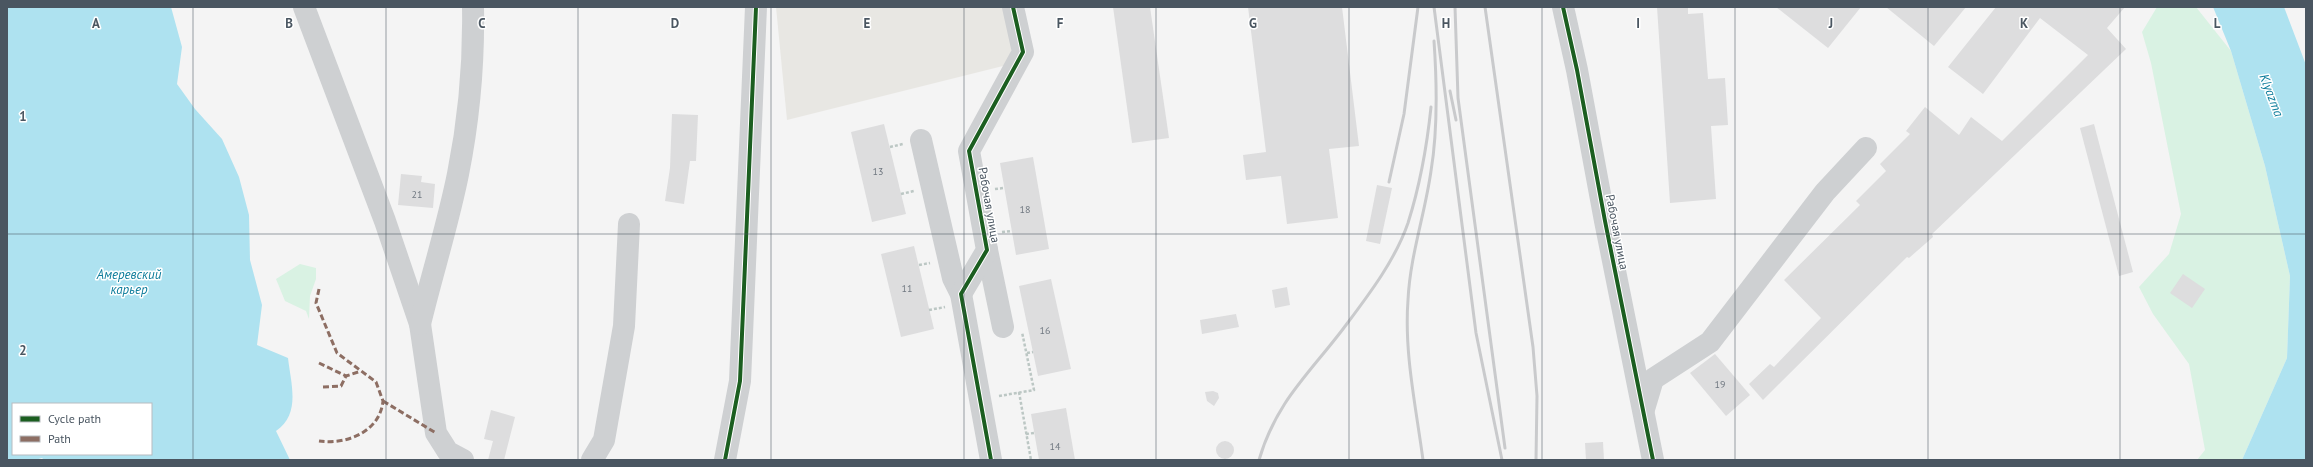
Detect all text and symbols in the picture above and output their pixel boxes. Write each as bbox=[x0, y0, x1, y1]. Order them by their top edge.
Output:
text: A bbox=[92, 15, 100, 32]
text: B bbox=[285, 15, 293, 32]
text: C bbox=[478, 15, 486, 32]
text: D bbox=[671, 15, 679, 32]
text: E bbox=[864, 15, 871, 32]
text: F bbox=[1057, 15, 1064, 32]
text: G bbox=[1249, 15, 1257, 32]
text: H bbox=[1442, 15, 1450, 32]
text: I bbox=[1636, 15, 1640, 32]
text: J bbox=[1828, 15, 1833, 32]
text: K bbox=[2020, 15, 2028, 32]
text: L bbox=[2214, 15, 2221, 32]
water label: Klyazma bbox=[2256, 71, 2288, 120]
text: 1 bbox=[19, 108, 27, 125]
house number: 13 bbox=[873, 165, 883, 178]
street label: Рабочая улица bbox=[975, 166, 1004, 244]
house number: 21 bbox=[412, 188, 422, 201]
street label: Рабочая улица bbox=[1603, 193, 1632, 271]
house number: 18 bbox=[1020, 203, 1030, 216]
water label: Амеревский карьер bbox=[96, 266, 162, 298]
house number: 11 bbox=[902, 282, 912, 295]
house number: 16 bbox=[1040, 324, 1050, 337]
text: 2 bbox=[19, 342, 27, 359]
house number: 19 bbox=[1715, 378, 1725, 391]
legend bbox=[12, 403, 152, 455]
text: Cycle path bbox=[48, 411, 101, 426]
text: Path bbox=[48, 431, 71, 446]
house number: 14 bbox=[1050, 440, 1061, 453]

